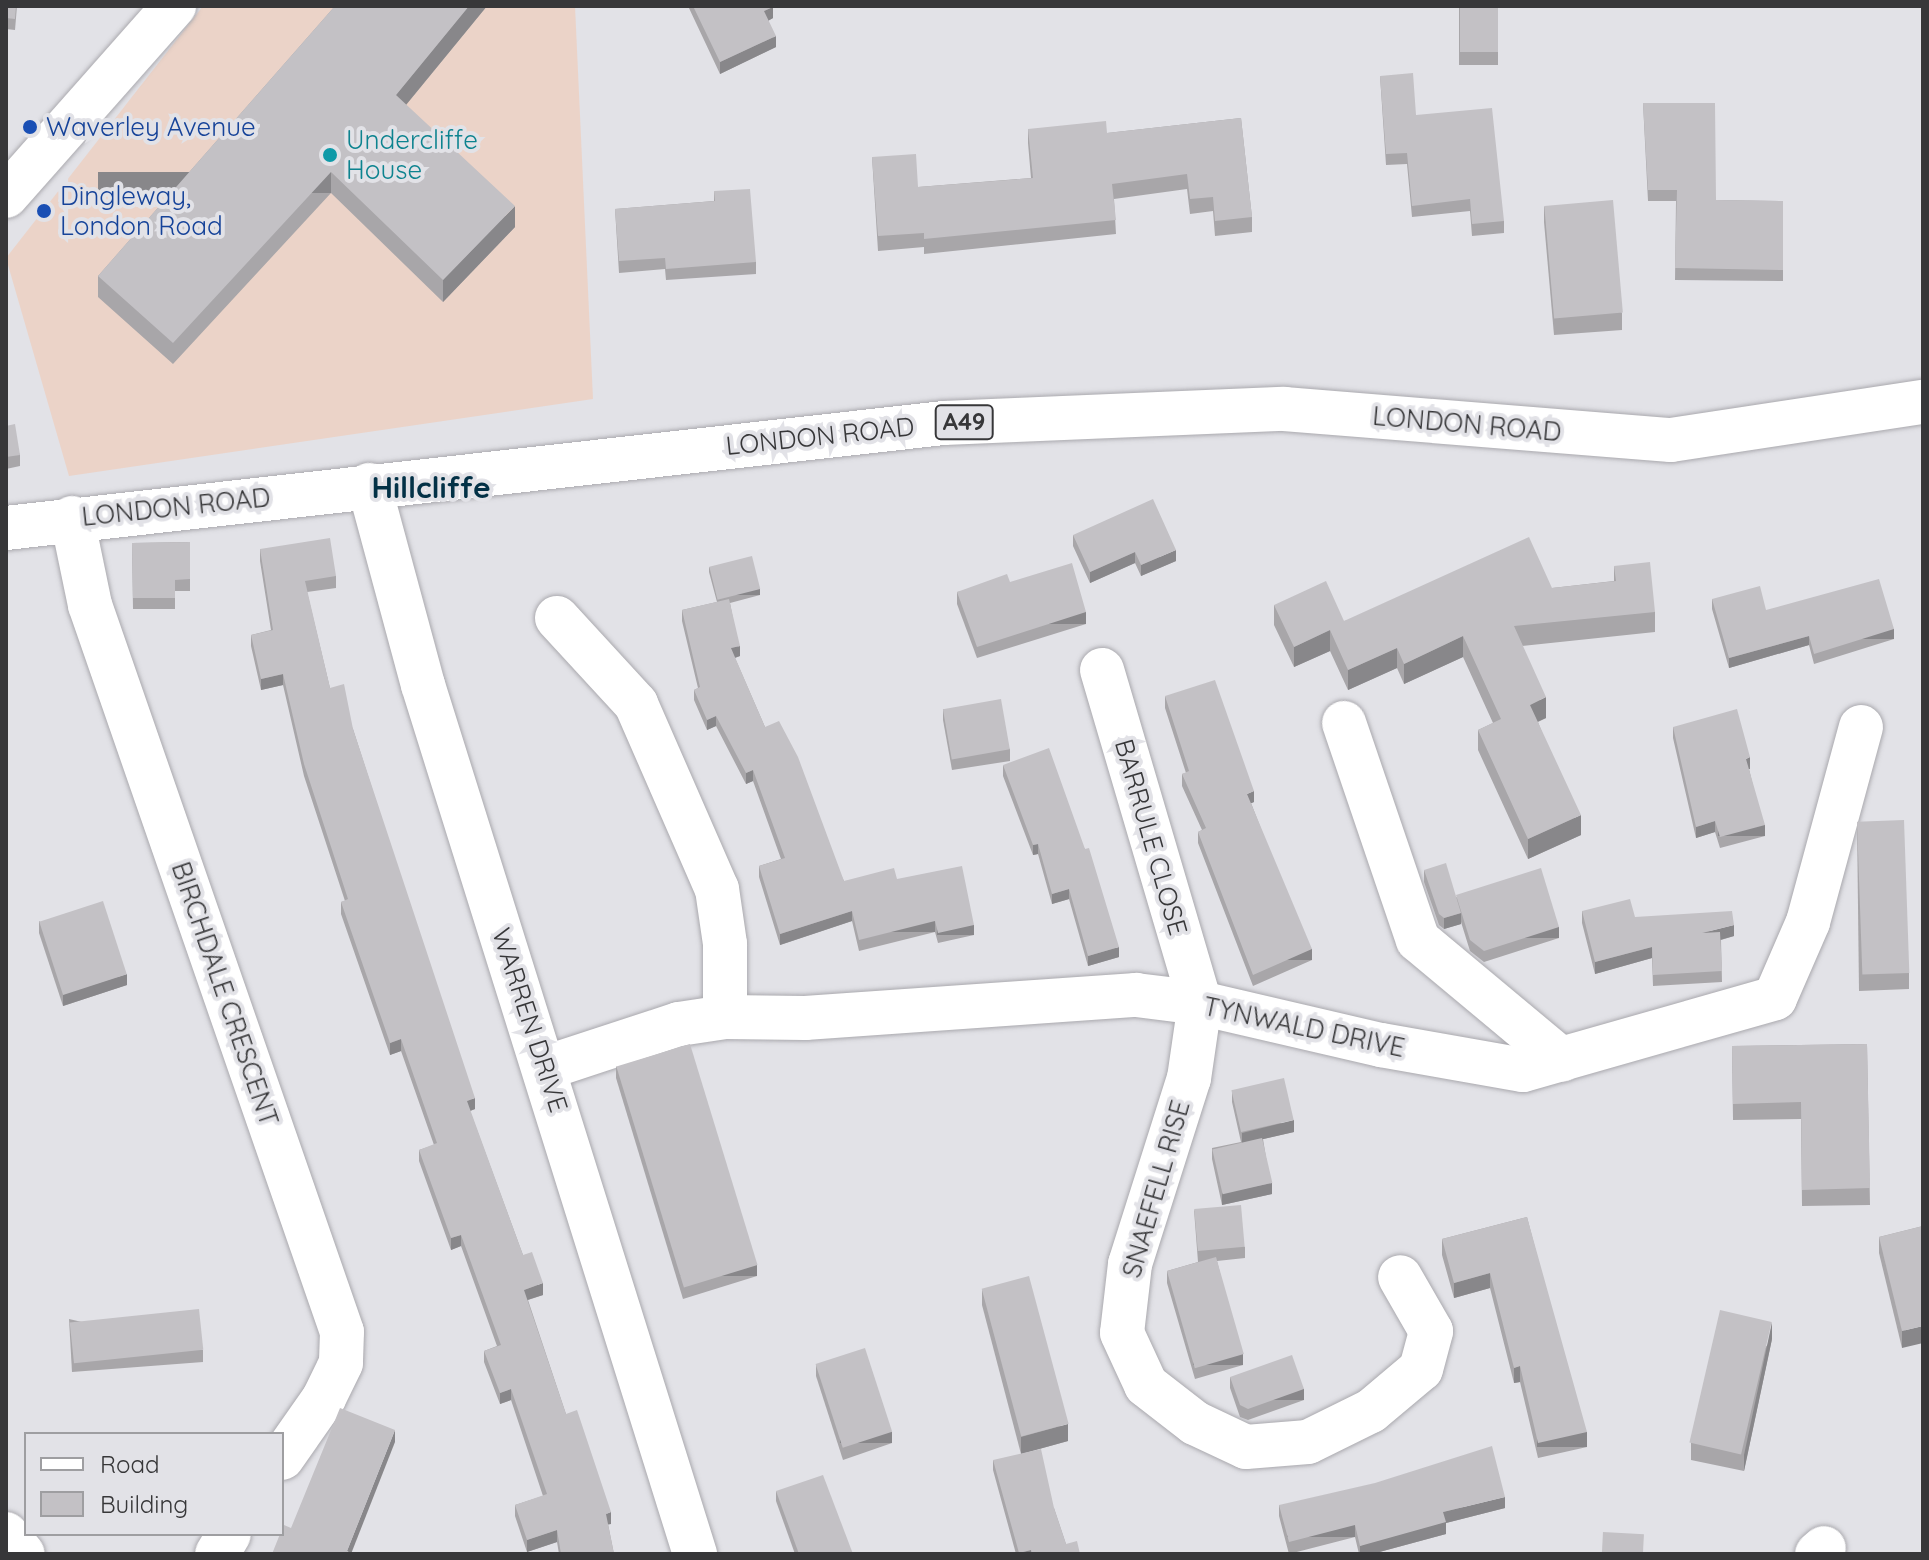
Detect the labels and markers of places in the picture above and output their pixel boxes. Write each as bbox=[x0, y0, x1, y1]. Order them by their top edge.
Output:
place label: Waverley Avenue bbox=[46, 111, 256, 143]
marker: Waverley Avenue bbox=[21, 118, 39, 136]
place label: Undercliffe House bbox=[346, 124, 478, 186]
marker: Undercliffe House bbox=[321, 146, 339, 164]
place label: Dingleway, London Road bbox=[60, 180, 223, 242]
marker: Dingleway, London Road bbox=[35, 202, 53, 220]

